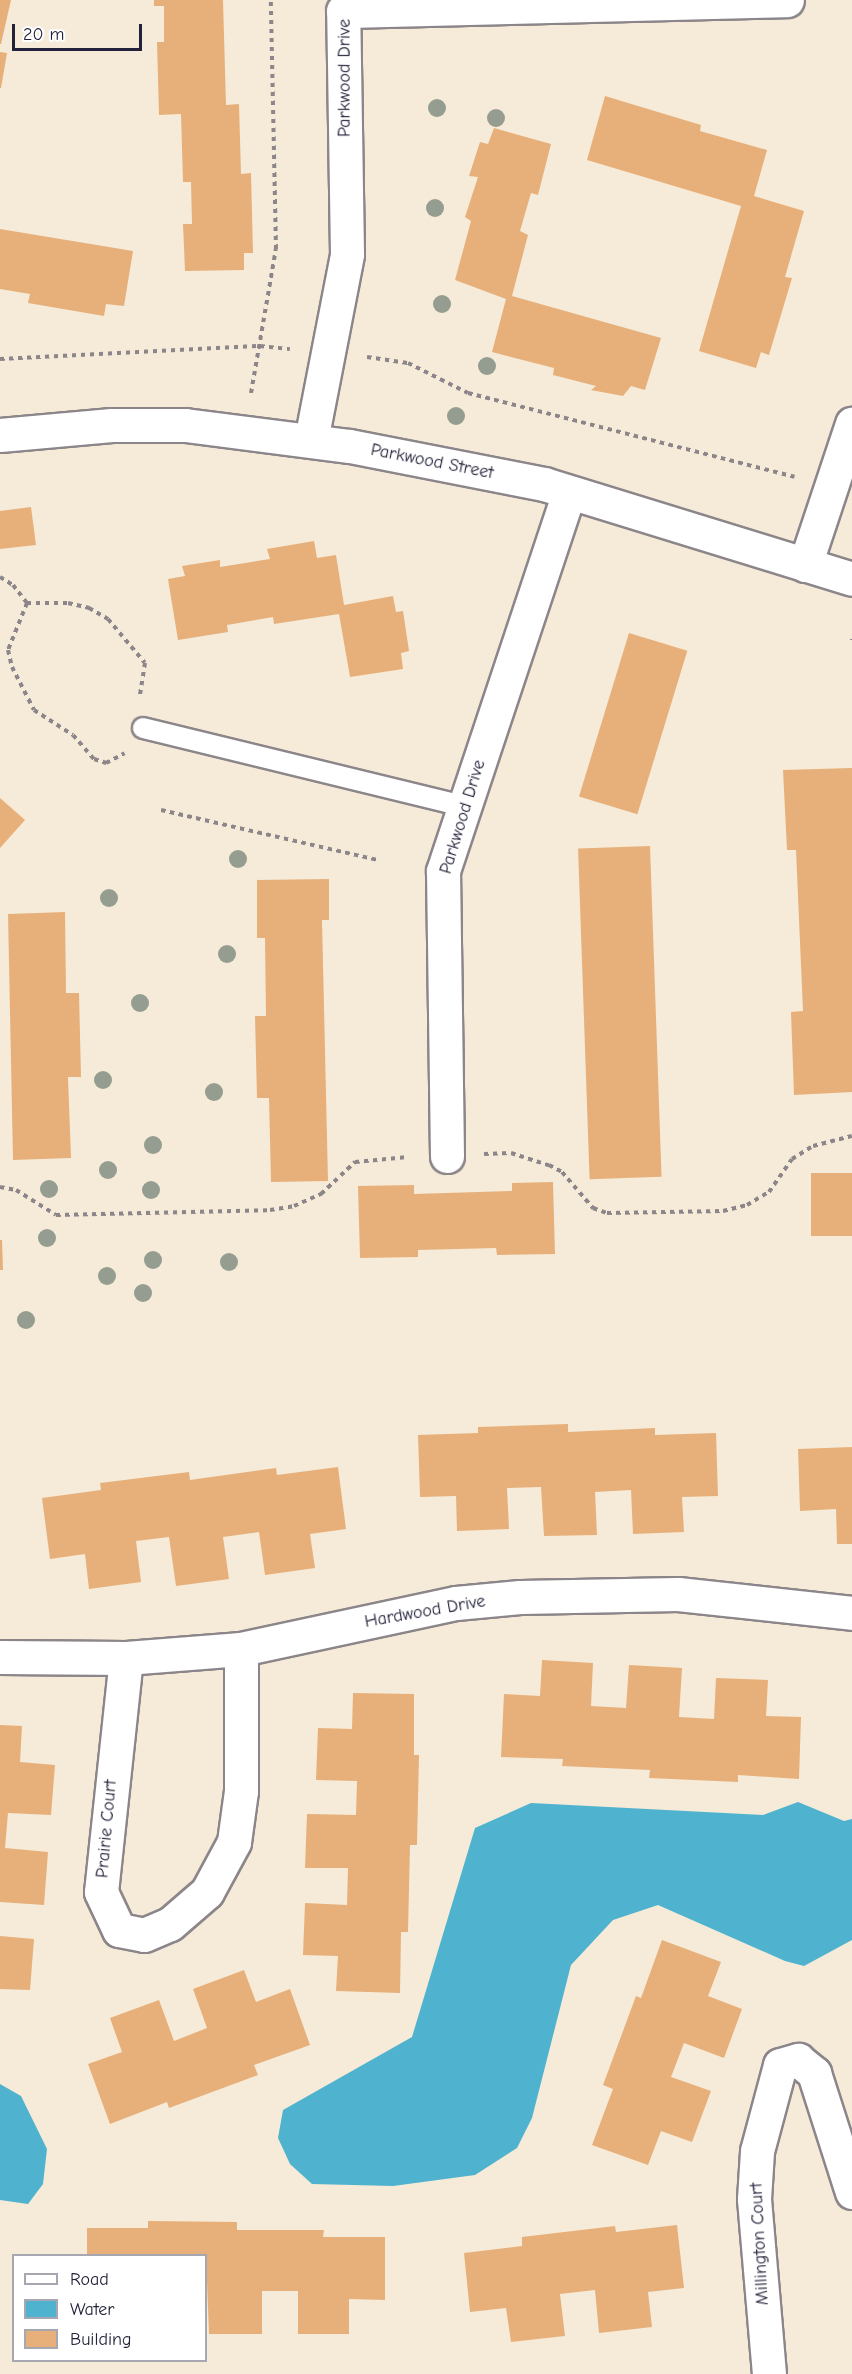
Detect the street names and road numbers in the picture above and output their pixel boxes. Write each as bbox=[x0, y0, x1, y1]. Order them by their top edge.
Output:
street label: Parkwood Drive bbox=[334, 19, 356, 137]
street label: Parkwood Street bbox=[369, 440, 495, 484]
street label: Parkwood Drive bbox=[435, 757, 491, 877]
street label: Hardwood Drive bbox=[363, 1591, 487, 1633]
street label: Prairie Court bbox=[92, 1779, 122, 1879]
street label: Millington Court bbox=[746, 2182, 774, 2306]

